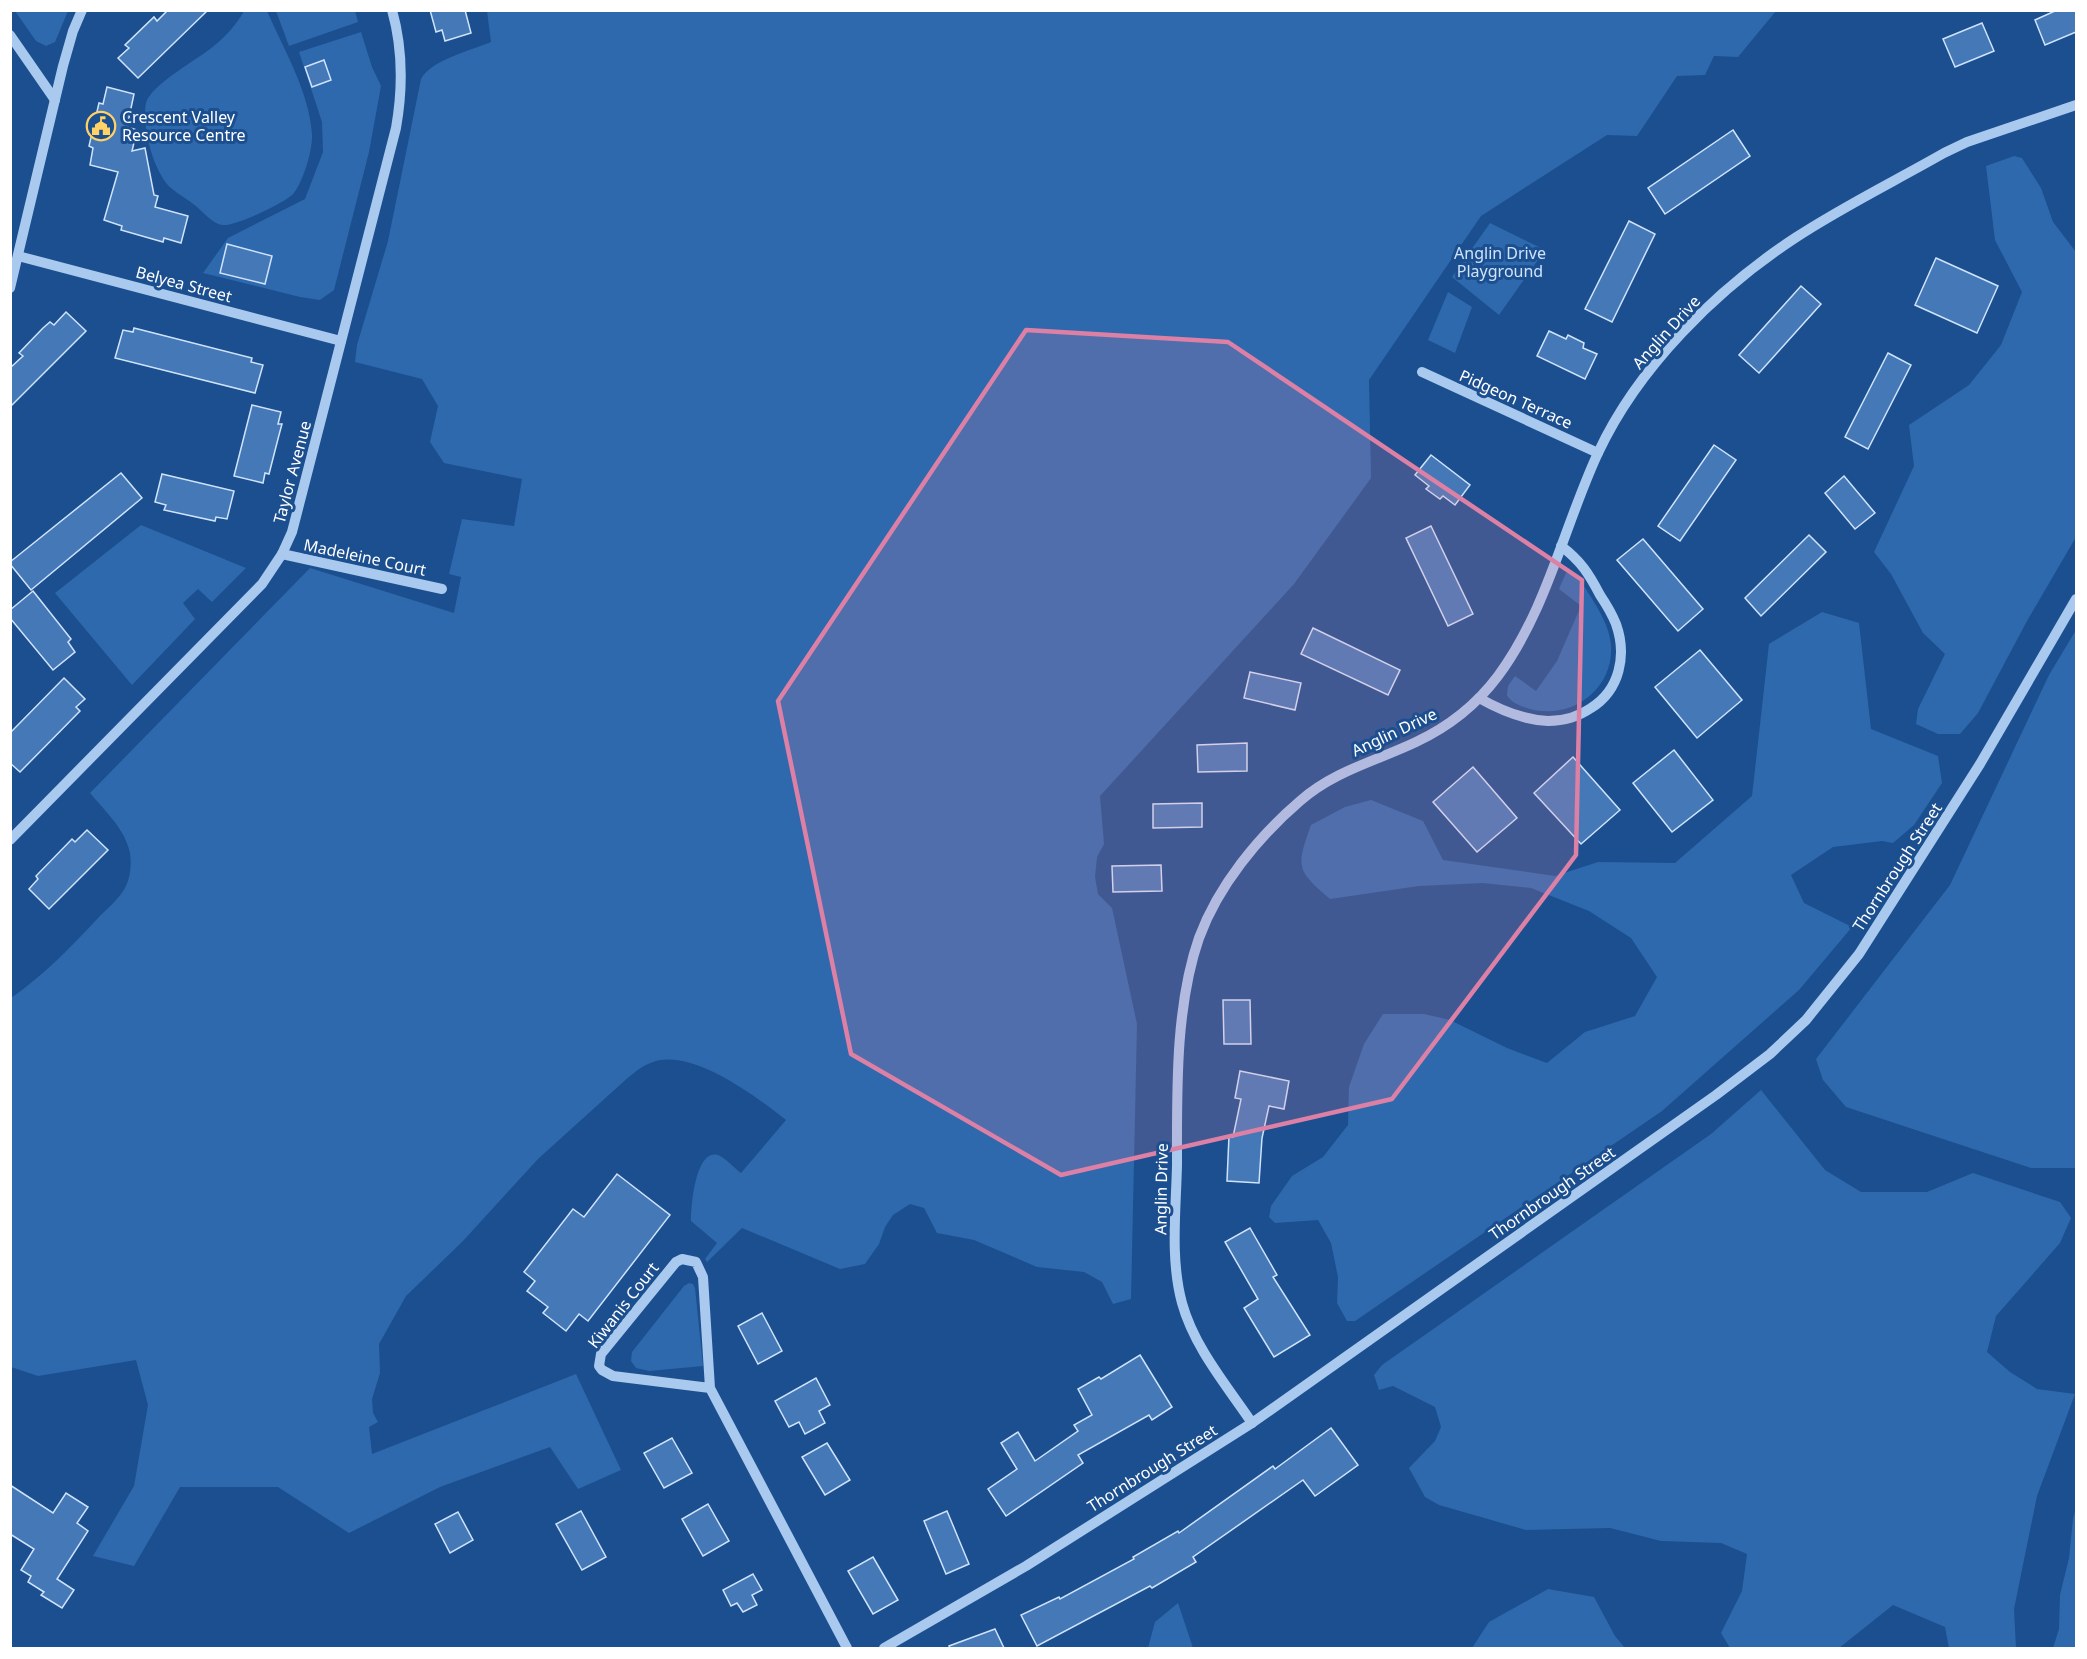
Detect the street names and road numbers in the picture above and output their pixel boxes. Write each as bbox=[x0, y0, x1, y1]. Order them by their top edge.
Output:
street label: Belyea Street bbox=[134, 261, 235, 307]
street label: Anglin Drive bbox=[1627, 291, 1705, 373]
street label: Pidgeon Terrace bbox=[1456, 364, 1576, 434]
street label: Taylor Avenue bbox=[268, 418, 316, 526]
street label: Madeleine Court bbox=[302, 533, 429, 581]
street label: Anglin Drive bbox=[1348, 703, 1440, 761]
street label: Thornbrough Street bbox=[1847, 798, 1947, 936]
street label: Thornbrough Street bbox=[1485, 1141, 1620, 1245]
street label: Anglin Drive bbox=[1149, 1143, 1173, 1235]
street label: Kiwanis Court bbox=[582, 1257, 664, 1353]
street label: Thornbrough Street bbox=[1083, 1419, 1221, 1517]

